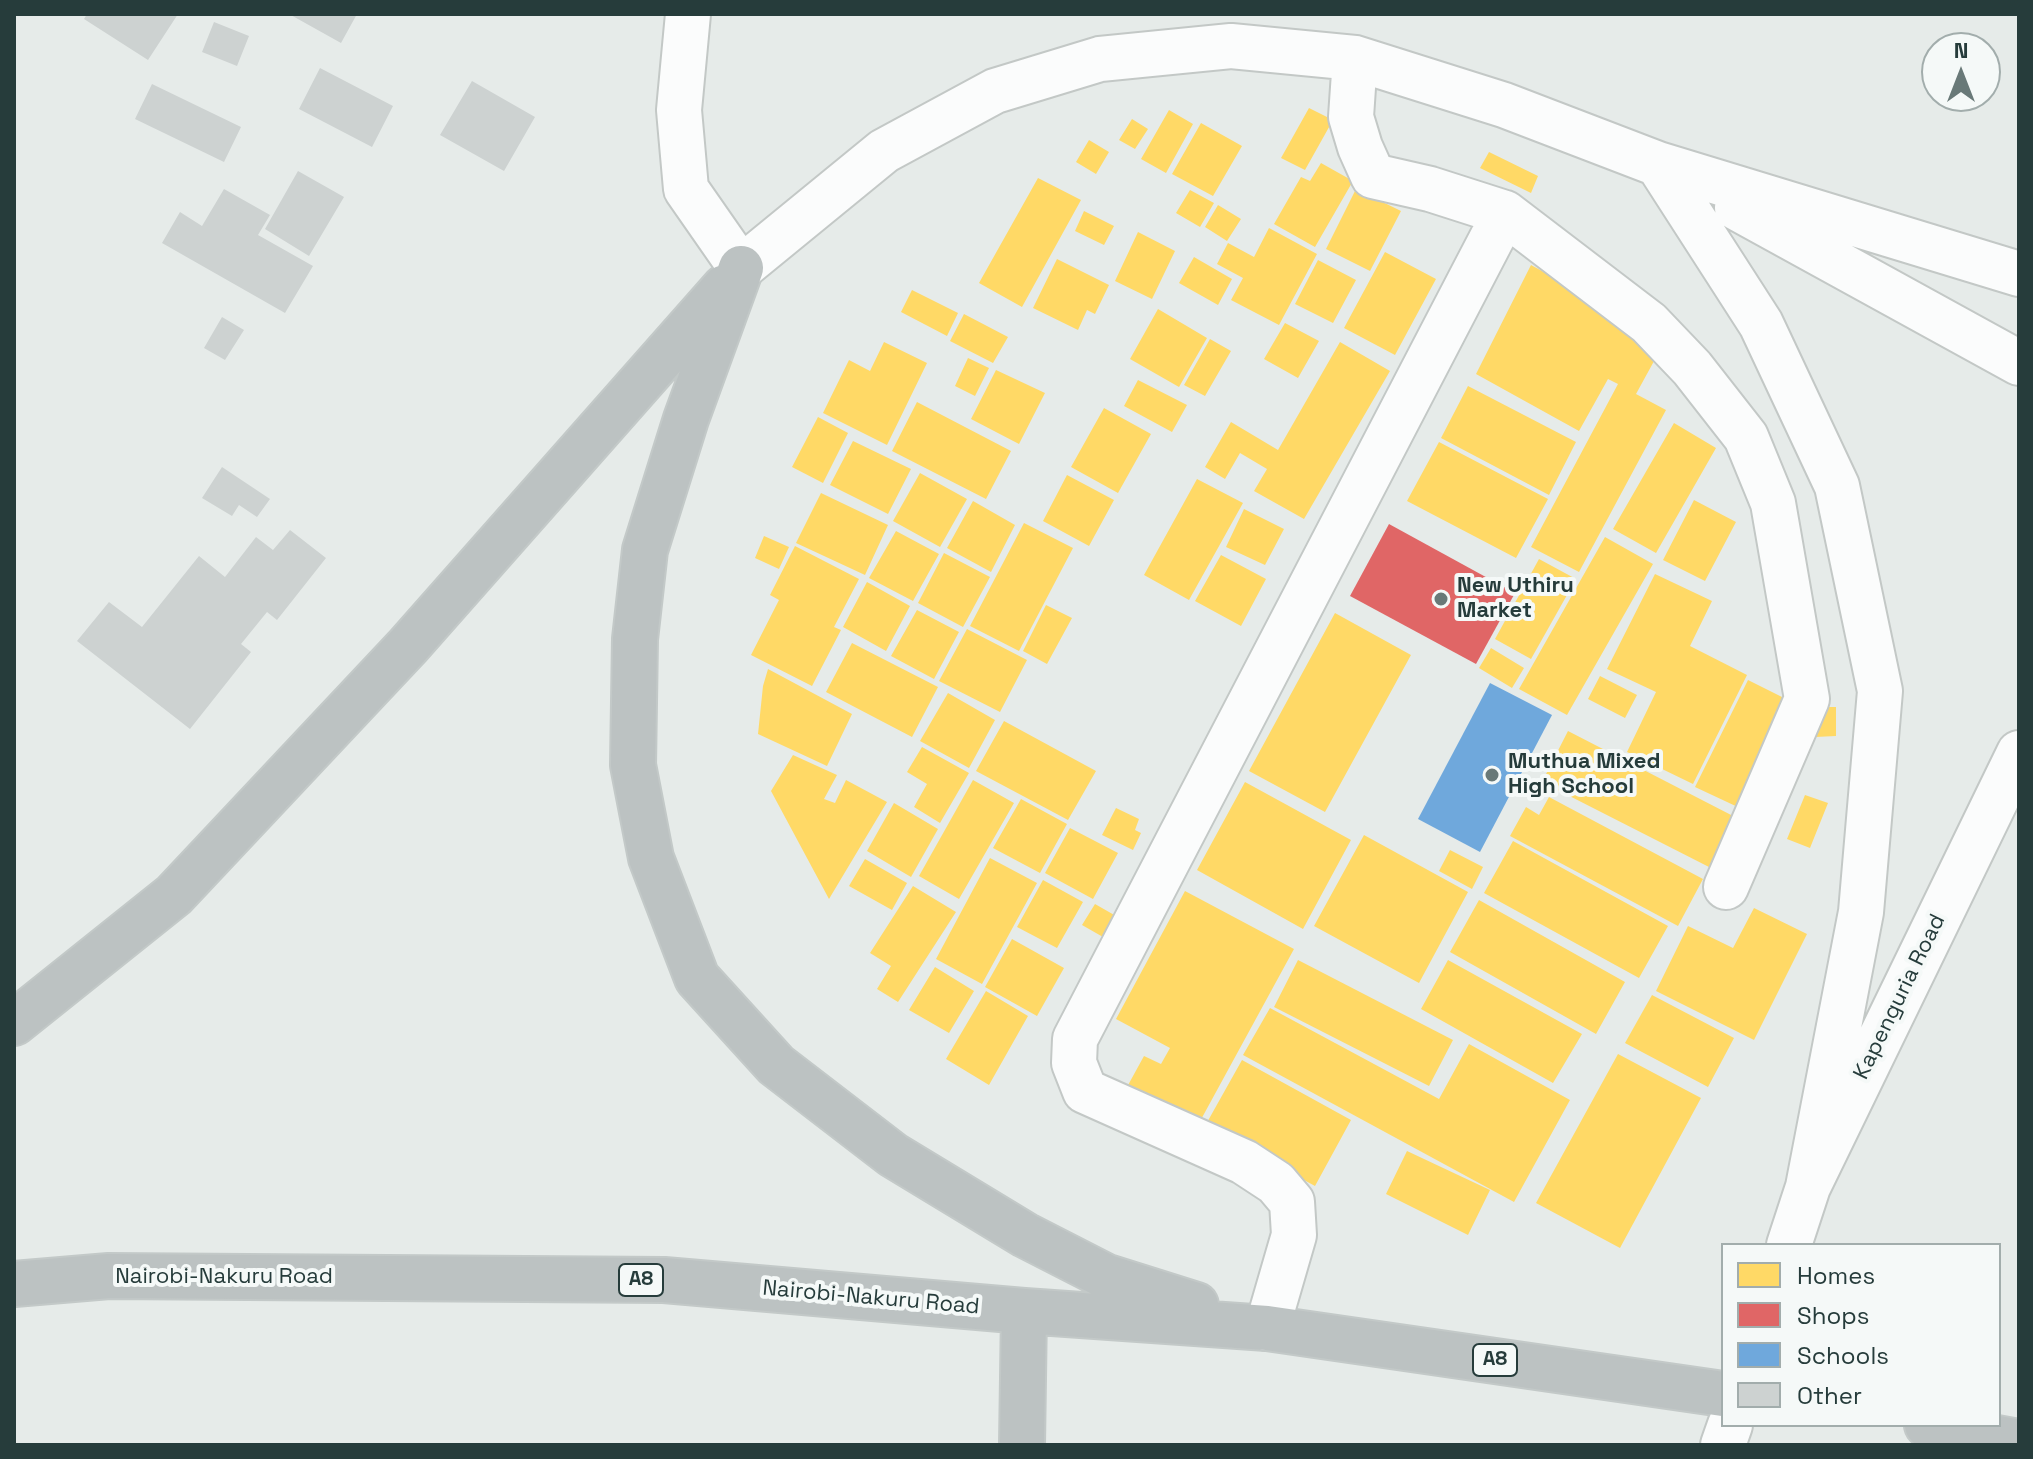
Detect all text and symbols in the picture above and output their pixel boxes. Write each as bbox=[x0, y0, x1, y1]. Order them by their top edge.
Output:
north arrow bbox=[1921, 32, 2001, 112]
text: N bbox=[1954, 36, 1968, 64]
place label: New Uthiru Market bbox=[1457, 573, 1574, 624]
marker: New Uthiru Market bbox=[1432, 590, 1450, 608]
place label: Muthua Mixed High School bbox=[1508, 749, 1661, 800]
marker: Muthua Mixed High School bbox=[1483, 766, 1501, 784]
street label: Kapenguria Road bbox=[1849, 910, 1951, 1084]
legend bbox=[1721, 1243, 2001, 1427]
text: Homes bbox=[1797, 1260, 1875, 1291]
street label: Nairobi-Nakuru Road bbox=[115, 1264, 333, 1290]
road number: A8 bbox=[619, 1264, 663, 1296]
street label: Nairobi-Nakuru Road bbox=[761, 1275, 981, 1321]
text: Shops bbox=[1797, 1300, 1869, 1331]
text: Schools bbox=[1797, 1340, 1889, 1371]
road number: A8 bbox=[1473, 1344, 1517, 1376]
text: Other bbox=[1797, 1380, 1862, 1411]

